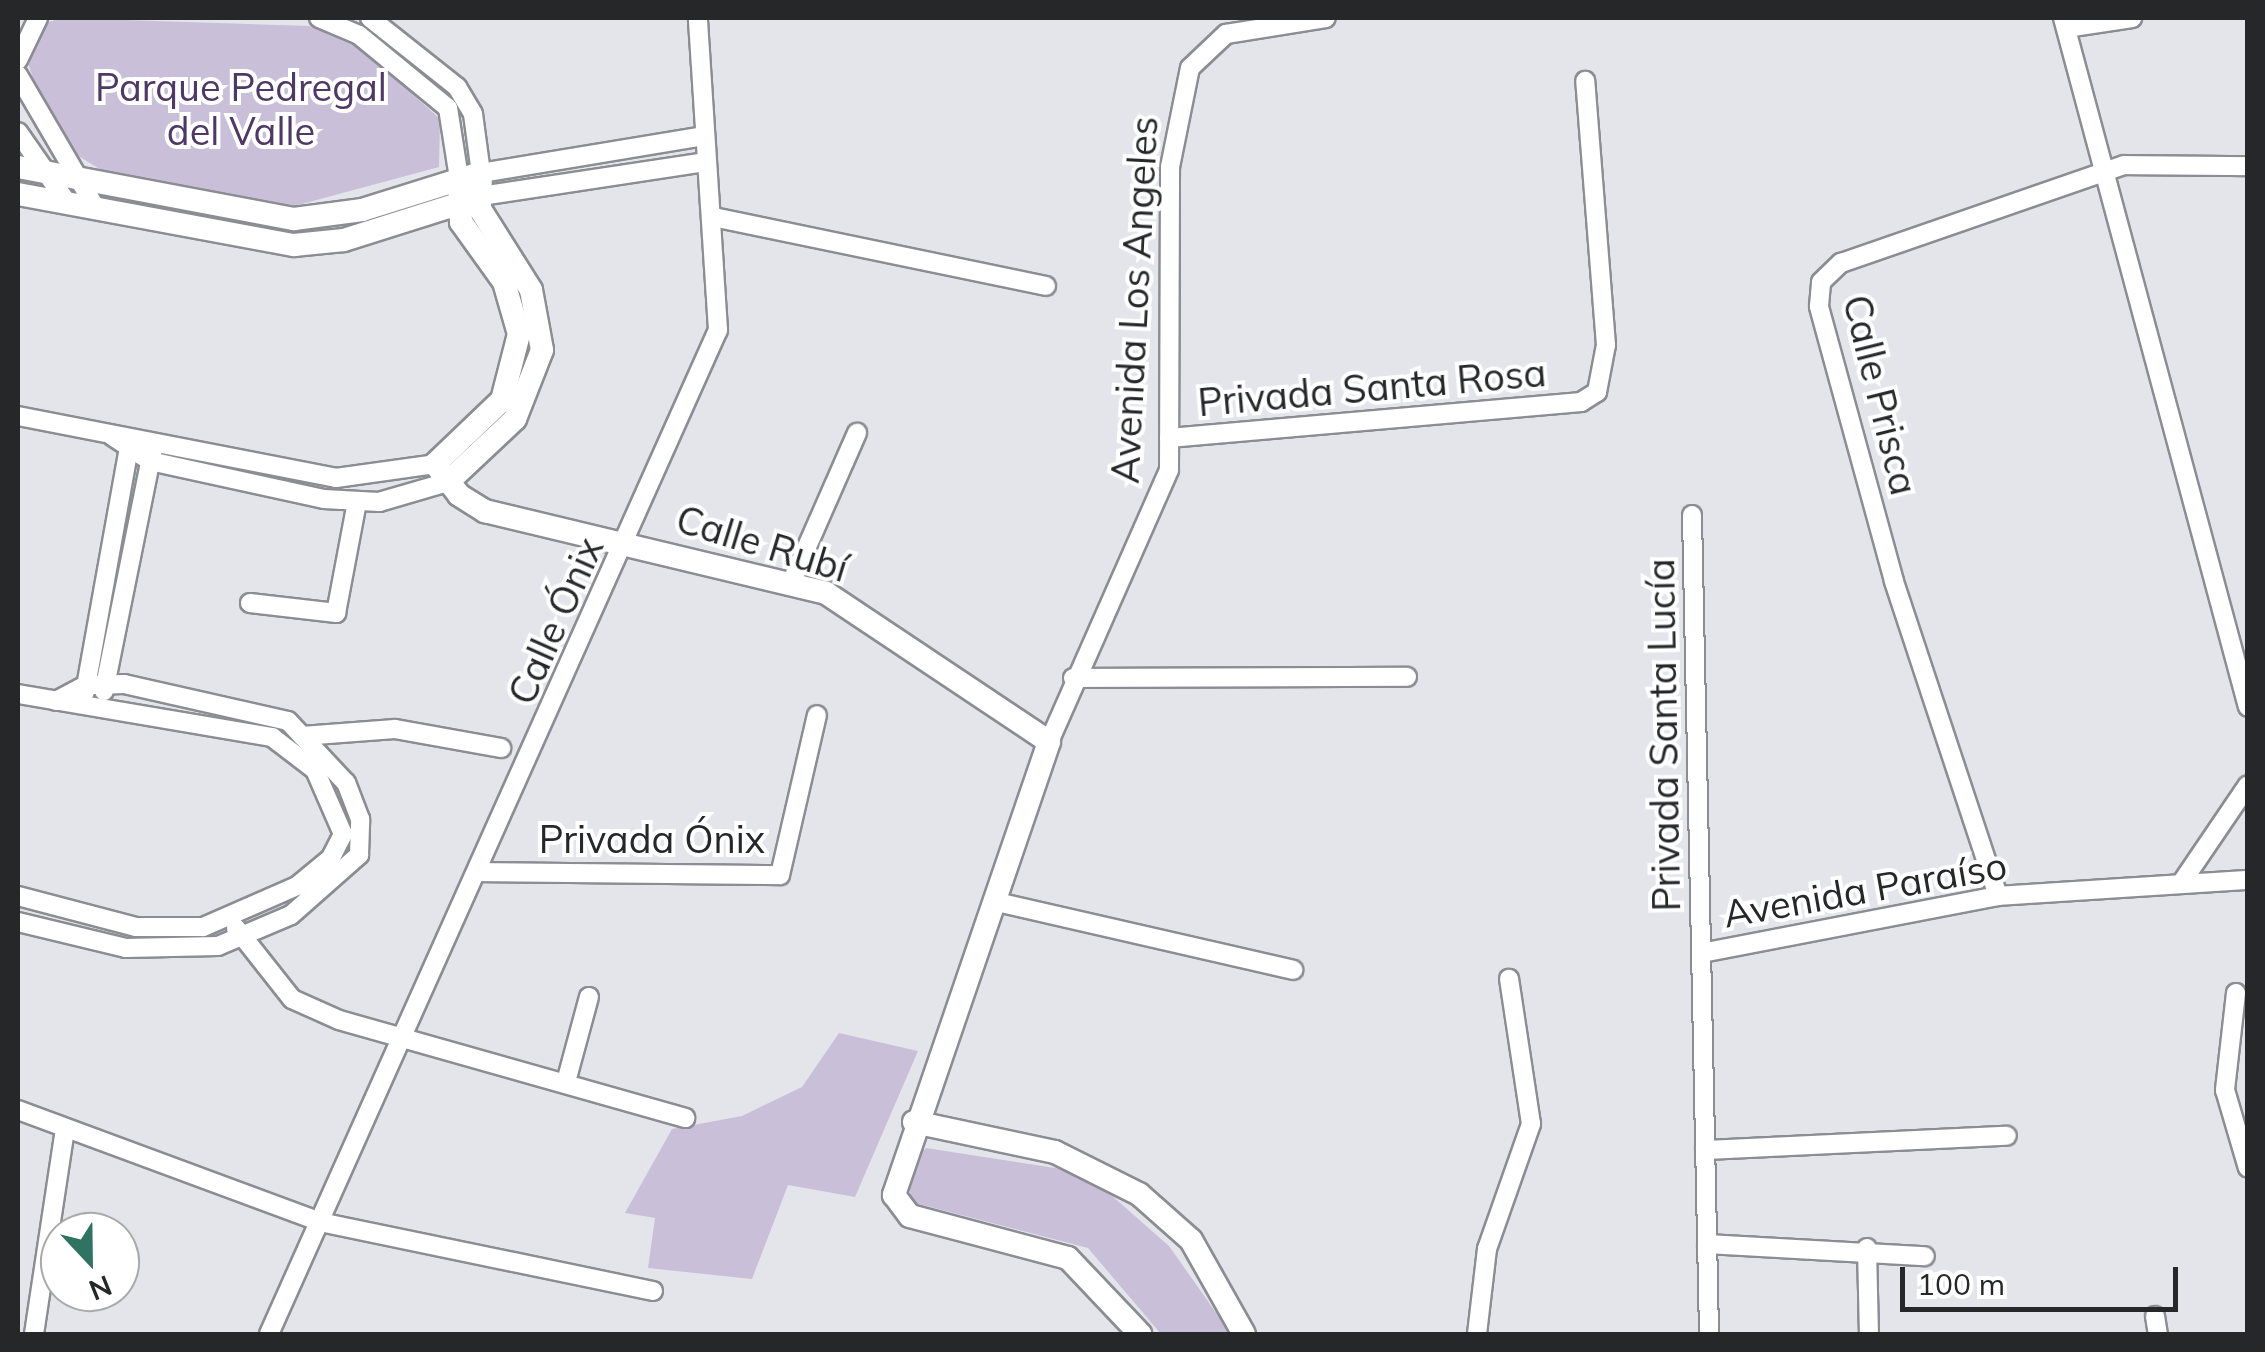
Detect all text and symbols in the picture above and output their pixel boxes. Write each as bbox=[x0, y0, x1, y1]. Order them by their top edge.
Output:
park label: Parque Pedregal del Valle bbox=[95, 65, 387, 154]
street label: Avenida Los Angeles bbox=[1103, 115, 1167, 485]
street label: Calle Prisca bbox=[1833, 290, 1927, 500]
street label: Privada Santa Rosa bbox=[1196, 350, 1548, 426]
street label: Calle Rubí bbox=[671, 496, 853, 592]
street label: Calle Ónix bbox=[499, 531, 613, 711]
street label: Privada Santa Lucía bbox=[1638, 558, 1690, 912]
street label: Privada Ónix bbox=[539, 817, 765, 863]
street label: Avenida Paraíso bbox=[1720, 843, 2010, 937]
north arrow bbox=[40, 1212, 140, 1312]
scale bar bbox=[1905, 1247, 2182, 1309]
text: 100 m bbox=[1917, 1265, 2005, 1303]
text: N bbox=[84, 1268, 117, 1309]

